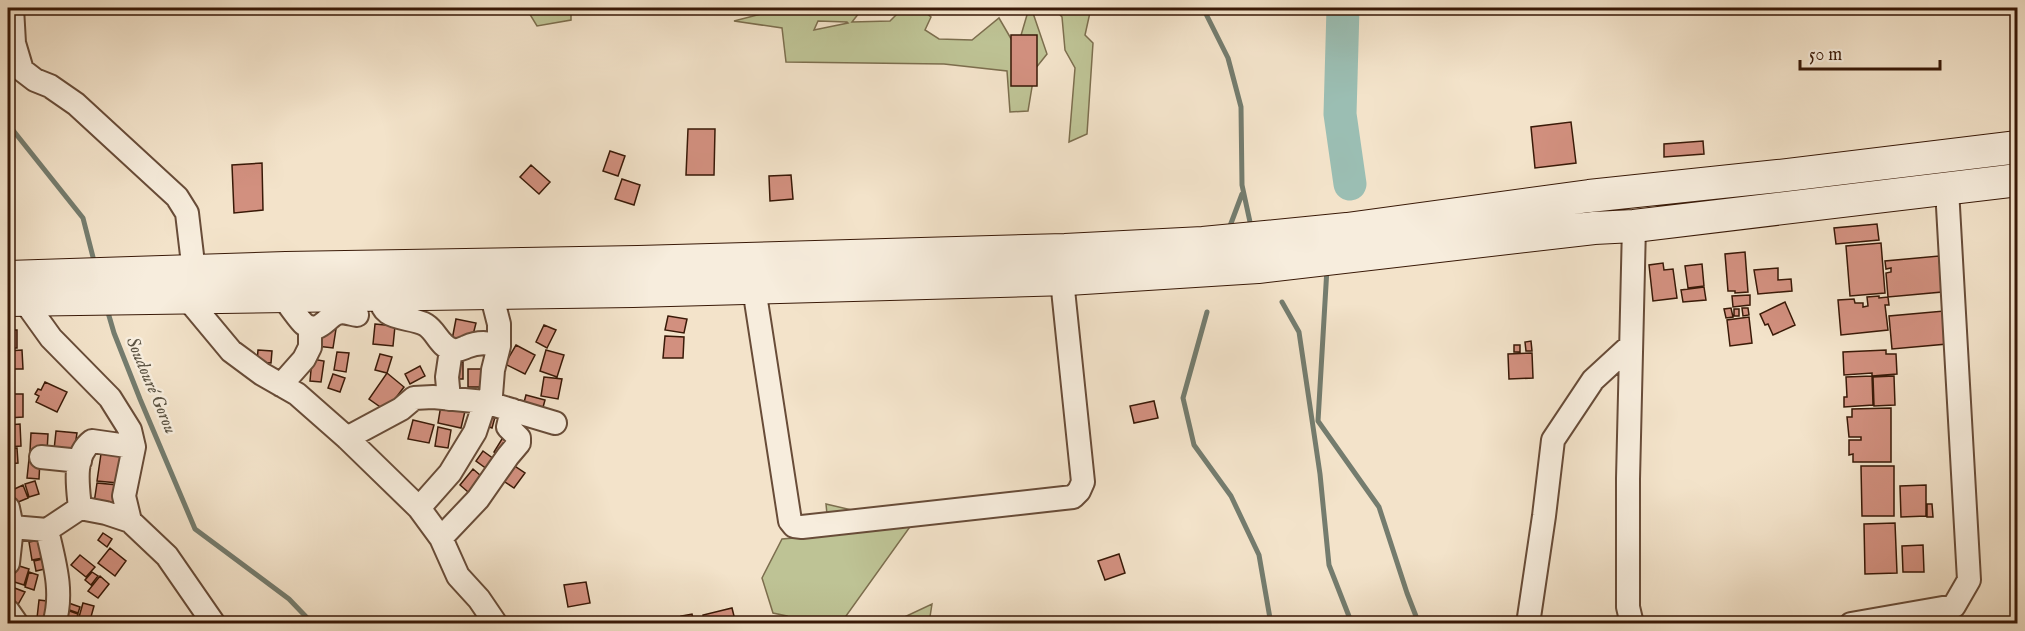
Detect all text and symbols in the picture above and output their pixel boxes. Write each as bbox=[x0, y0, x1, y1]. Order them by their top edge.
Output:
scale bar bbox=[1800, 33, 1940, 71]
text: 50 m bbox=[1809, 44, 1842, 67]
water label: Soudouré Gorou bbox=[120, 334, 181, 438]

